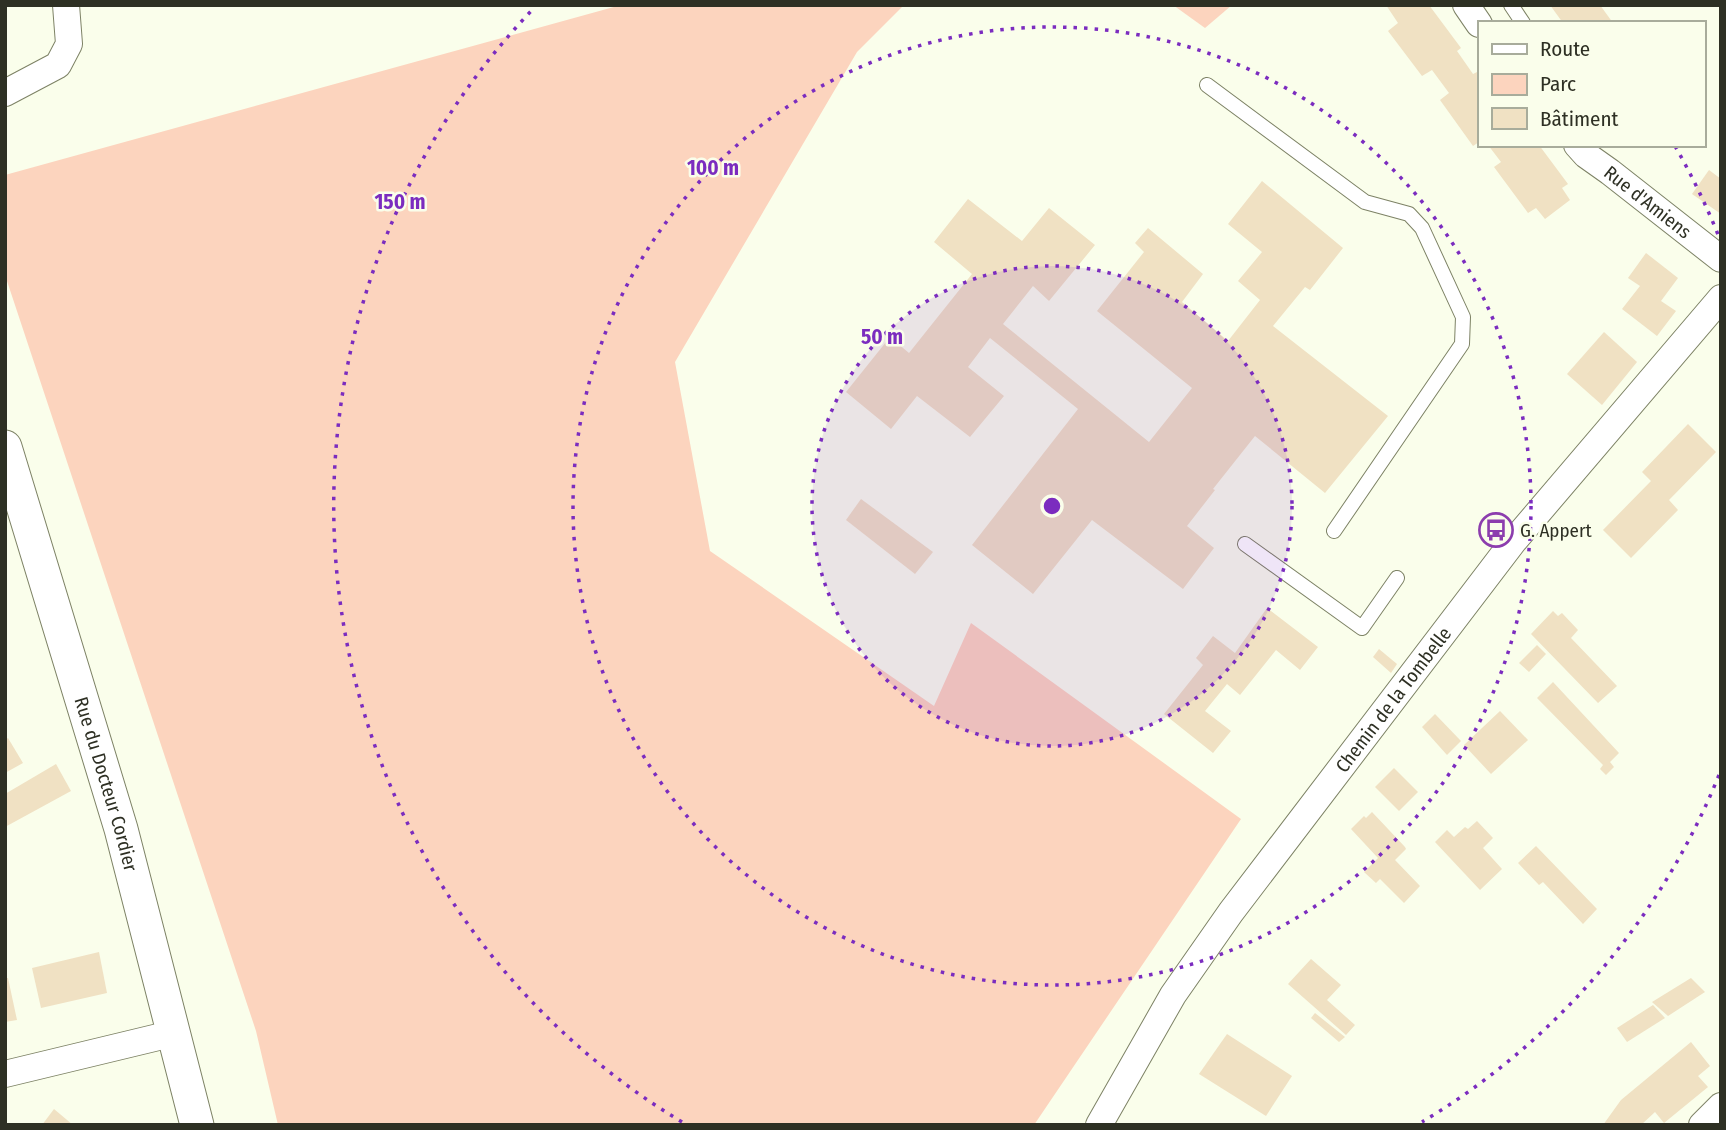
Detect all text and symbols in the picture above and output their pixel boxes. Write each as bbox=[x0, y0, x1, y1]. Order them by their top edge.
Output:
legend bbox=[1478, 21, 1705, 147]
text: Route bbox=[1540, 36, 1590, 62]
text: Parc bbox=[1540, 71, 1576, 97]
text: Bâtiment bbox=[1540, 106, 1619, 132]
text: 100 m bbox=[687, 155, 739, 181]
street label: Rue d'Amiens bbox=[1600, 160, 1696, 243]
text: 150 m bbox=[374, 189, 426, 215]
text: 50 m bbox=[861, 324, 903, 350]
centre of rings bbox=[1040, 494, 1064, 518]
bus stop icon: G. Appert bbox=[1477, 511, 1515, 549]
place label: G. Appert bbox=[1520, 519, 1593, 542]
street label: Chemin de la Tombelle bbox=[1330, 622, 1456, 777]
street label: Rue du Docteur Cordier bbox=[70, 694, 143, 874]

